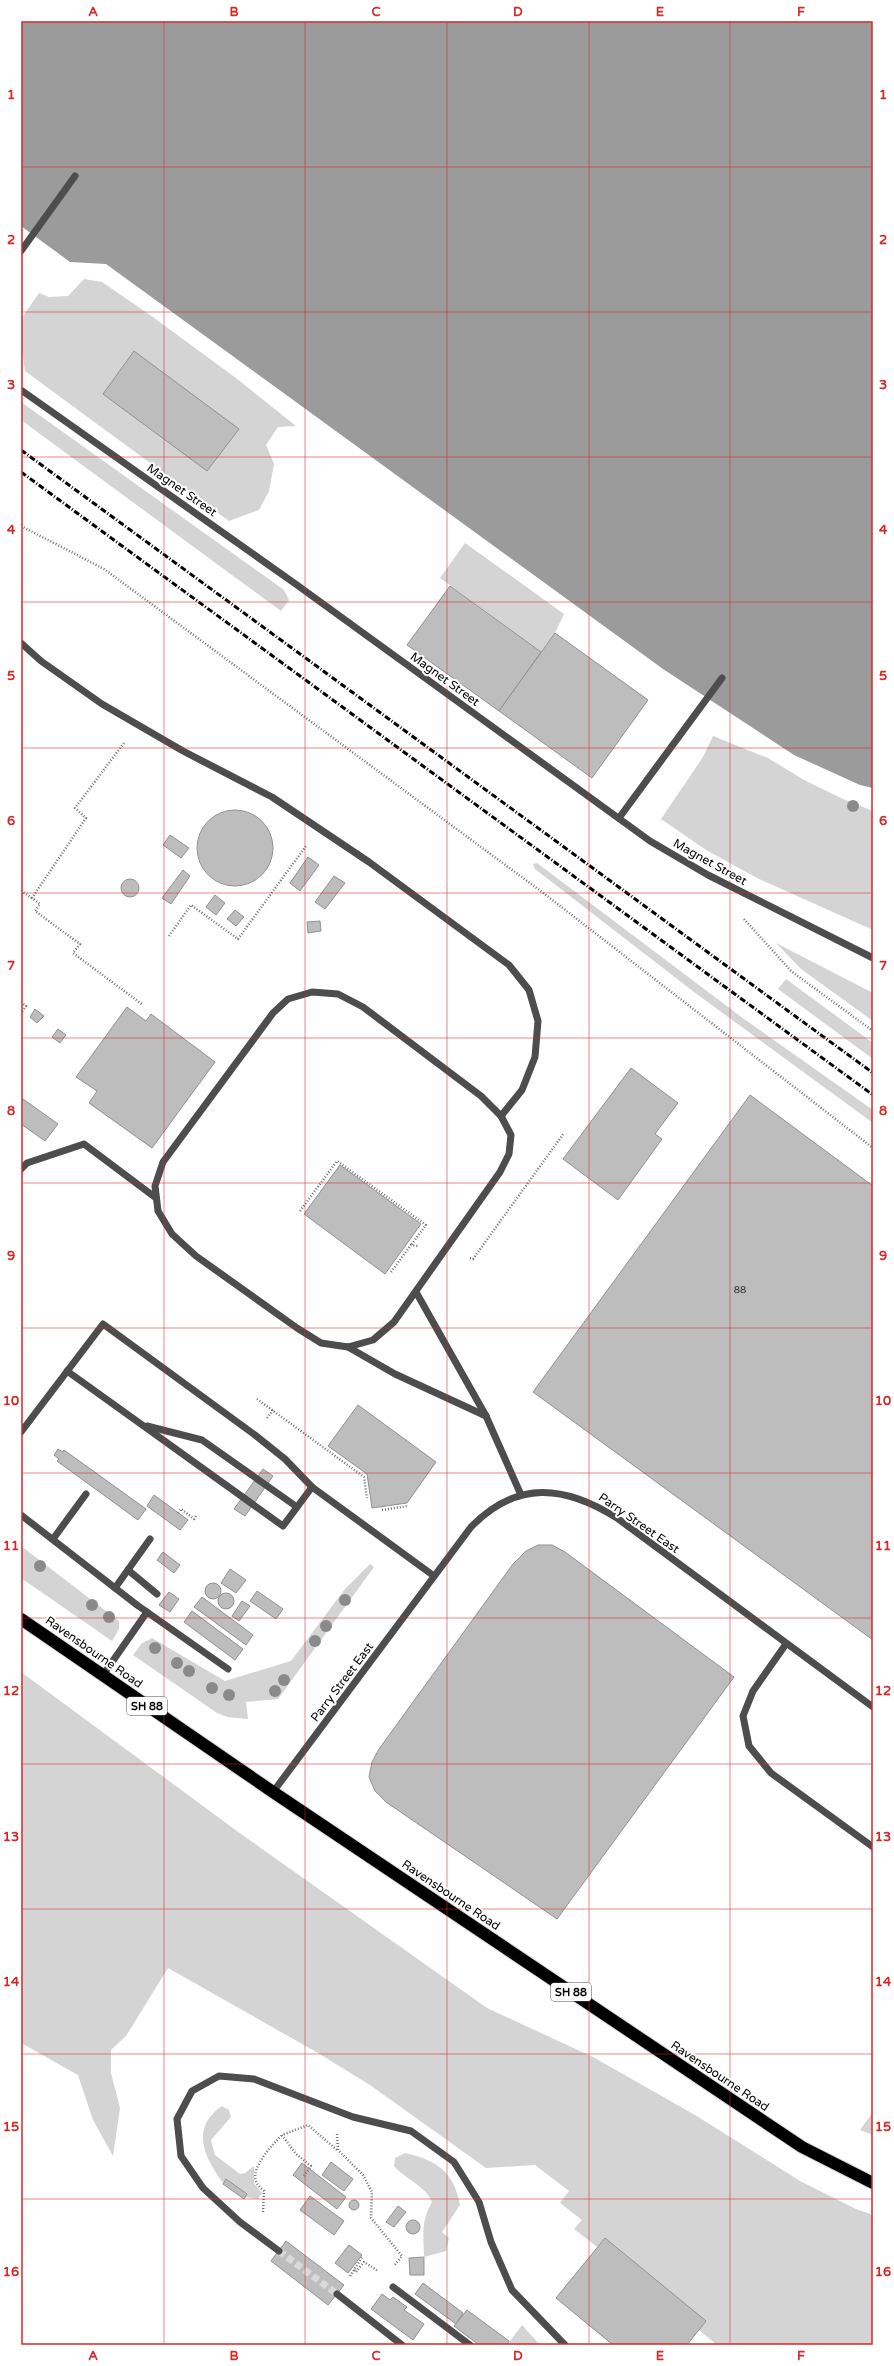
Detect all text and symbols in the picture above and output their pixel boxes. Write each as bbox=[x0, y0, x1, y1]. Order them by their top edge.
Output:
text: A bbox=[88, 4, 98, 20]
text: B bbox=[229, 4, 239, 20]
text: C bbox=[371, 4, 381, 20]
text: D bbox=[513, 4, 523, 20]
text: E bbox=[656, 4, 664, 20]
text: F bbox=[797, 4, 805, 20]
text: 1 bbox=[7, 87, 15, 103]
text: 1 bbox=[879, 87, 887, 103]
text: 2 bbox=[7, 232, 15, 248]
text: 2 bbox=[879, 232, 887, 248]
text: 3 bbox=[7, 377, 15, 393]
text: 3 bbox=[879, 377, 887, 393]
street label: Magnet Street bbox=[144, 461, 220, 519]
text: 4 bbox=[7, 522, 16, 538]
text: 4 bbox=[879, 522, 888, 538]
street label: Magnet Street bbox=[408, 649, 483, 709]
text: 5 bbox=[7, 668, 15, 684]
text: 5 bbox=[879, 668, 887, 684]
text: 6 bbox=[7, 813, 15, 829]
text: 6 bbox=[879, 813, 887, 829]
street label: Magnet Street bbox=[671, 836, 750, 888]
text: 7 bbox=[7, 958, 15, 974]
text: 7 bbox=[879, 958, 887, 974]
text: 8 bbox=[7, 1103, 15, 1119]
text: 8 bbox=[879, 1103, 887, 1119]
text: 9 bbox=[7, 1248, 15, 1264]
text: 9 bbox=[879, 1248, 887, 1264]
house number: 88 bbox=[734, 1284, 746, 1296]
text: 10 bbox=[3, 1393, 19, 1409]
text: 10 bbox=[875, 1393, 891, 1409]
street label: Parry Street East bbox=[596, 1490, 682, 1556]
text: 11 bbox=[3, 1538, 19, 1554]
text: 11 bbox=[875, 1538, 891, 1554]
street label: Ravensbourne Road bbox=[43, 1613, 145, 1691]
street label: Parry Street East bbox=[308, 1639, 377, 1724]
text: 12 bbox=[3, 1683, 19, 1699]
text: 12 bbox=[875, 1683, 891, 1699]
road number: SH 88 bbox=[127, 1697, 167, 1715]
text: 13 bbox=[3, 1829, 19, 1845]
text: 13 bbox=[875, 1829, 891, 1845]
street label: Ravensbourne Road bbox=[399, 1857, 503, 1933]
text: 14 bbox=[3, 1974, 20, 1990]
text: 14 bbox=[875, 1974, 892, 1990]
road number: SH 88 bbox=[551, 1983, 591, 2001]
street label: Ravensbourne Road bbox=[668, 2038, 772, 2114]
text: 15 bbox=[3, 2119, 19, 2135]
text: 15 bbox=[875, 2119, 891, 2135]
text: 16 bbox=[3, 2264, 19, 2280]
text: 16 bbox=[875, 2264, 891, 2280]
text: A bbox=[88, 2348, 98, 2364]
text: B bbox=[229, 2348, 239, 2364]
text: C bbox=[371, 2348, 381, 2364]
text: D bbox=[513, 2348, 523, 2364]
text: E bbox=[656, 2348, 664, 2364]
text: F bbox=[797, 2348, 805, 2364]

